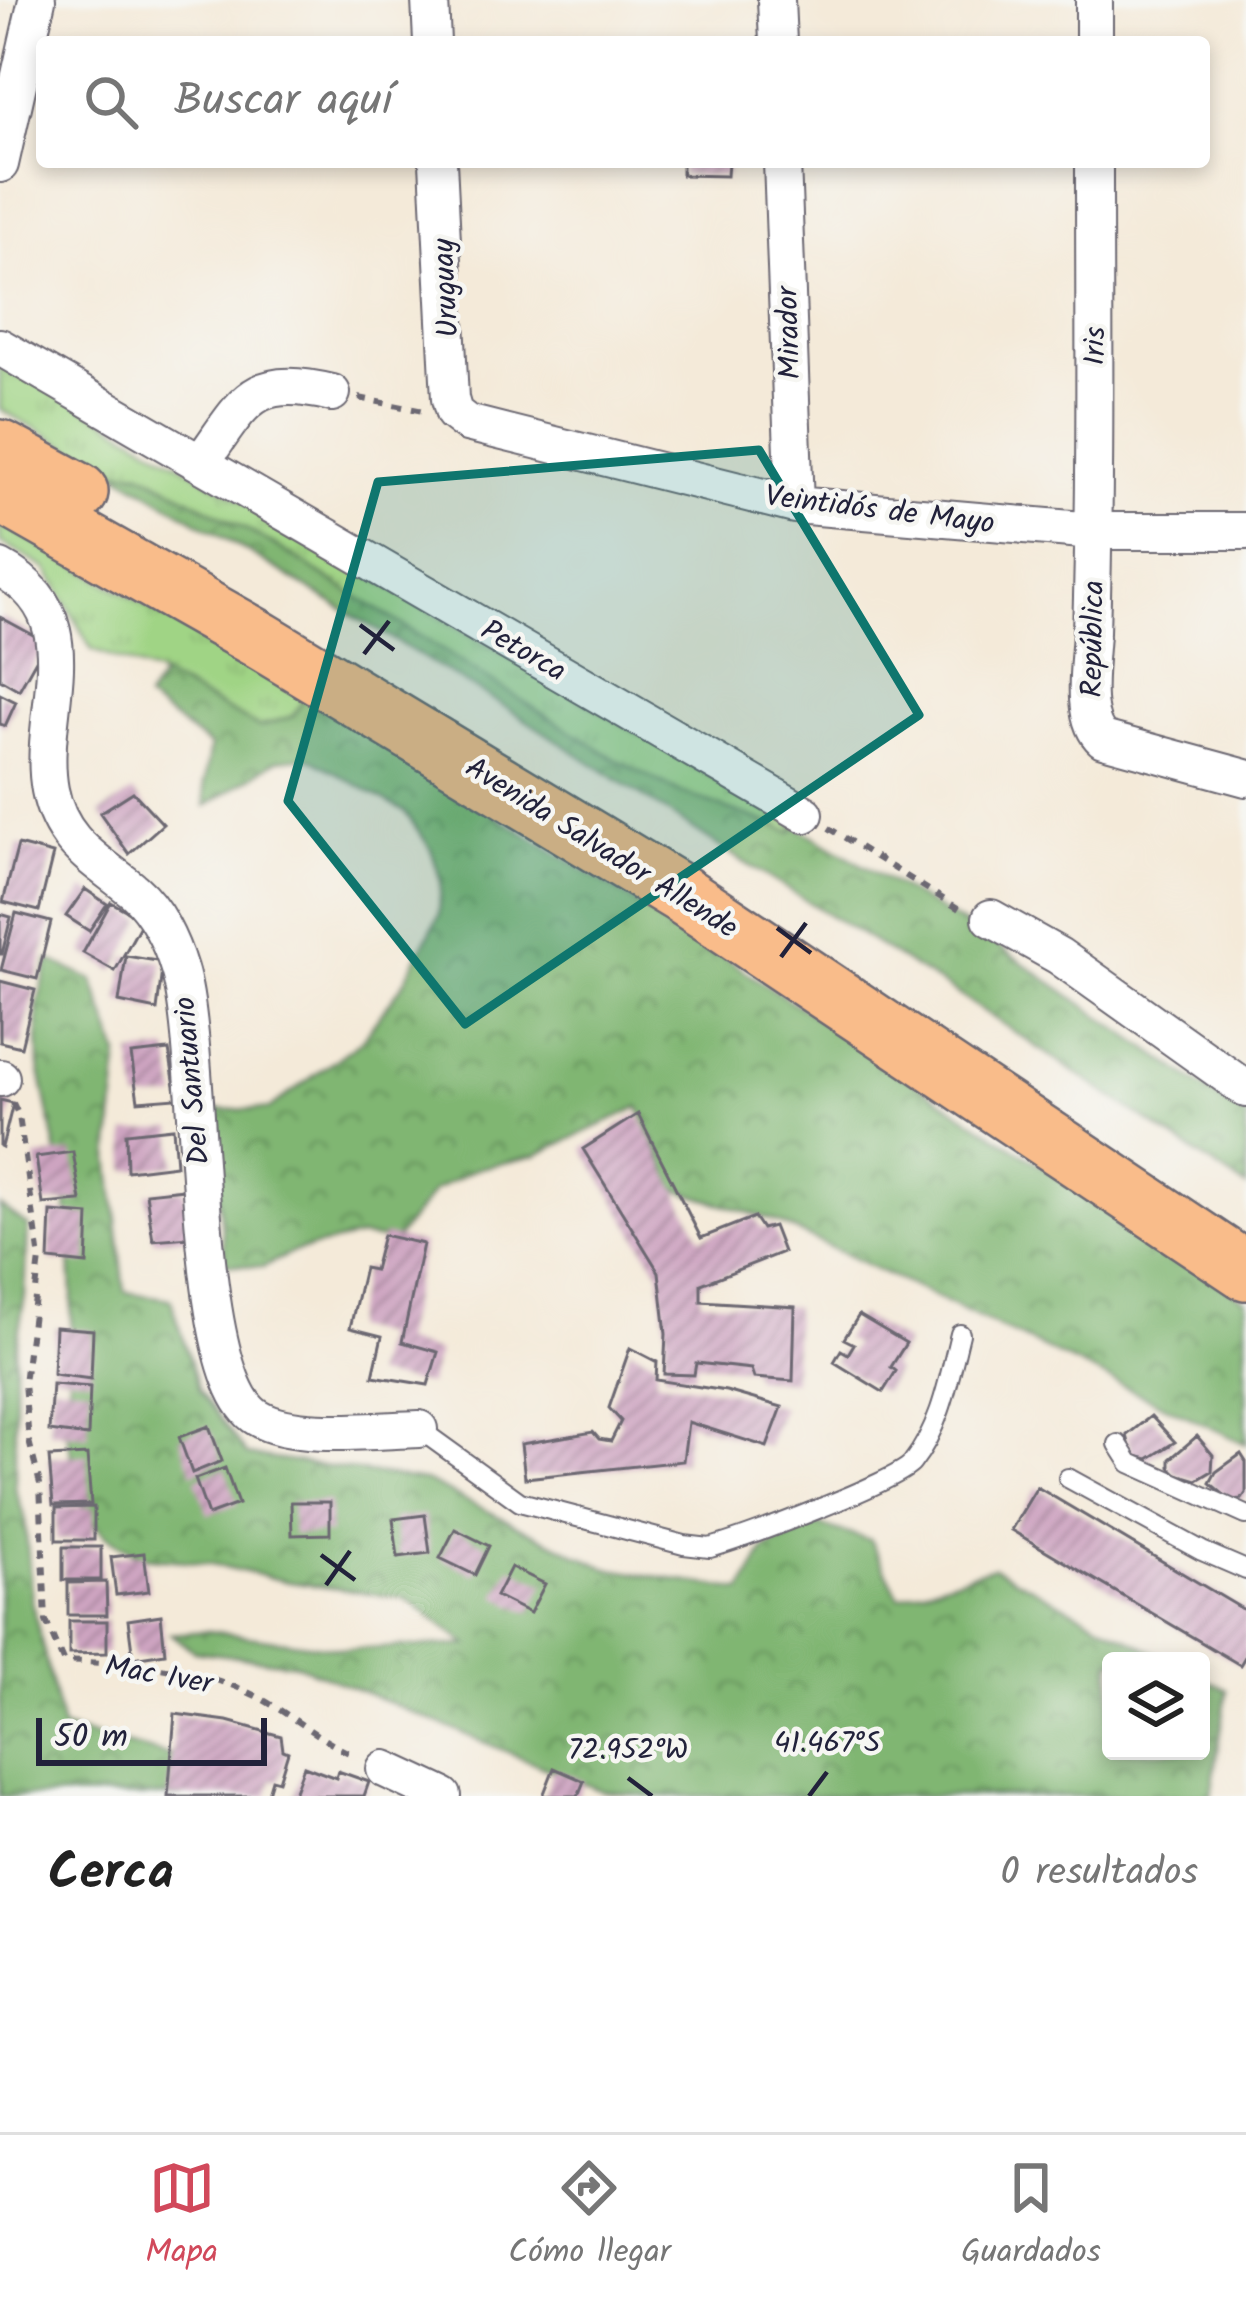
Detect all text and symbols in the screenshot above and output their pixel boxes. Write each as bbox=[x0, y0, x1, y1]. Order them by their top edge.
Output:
search box bbox=[36, 36, 1210, 168]
text: Buscar aquí bbox=[174, 66, 392, 138]
icon: search bbox=[78, 69, 144, 135]
street label: Uruguay bbox=[420, 236, 474, 339]
street label: Mirador bbox=[764, 283, 816, 380]
street label: Iris bbox=[1072, 326, 1120, 366]
street label: Veintidós de Mayo bbox=[762, 473, 997, 549]
street label: República bbox=[1069, 580, 1119, 698]
street label: Petorca bbox=[471, 608, 575, 696]
street label: Avenida Salvador Allende bbox=[455, 745, 747, 952]
street label: Del Santuario bbox=[162, 995, 224, 1167]
street label: Mac Iver bbox=[101, 1643, 218, 1709]
map controls bbox=[1102, 1652, 1210, 1760]
button: layers bbox=[1102, 1652, 1210, 1760]
scale bar bbox=[36, 1712, 267, 1765]
text: 50 m bbox=[54, 1712, 128, 1765]
text: 41.467°S bbox=[774, 1720, 880, 1768]
text: 72.952°W bbox=[568, 1727, 688, 1775]
text: Cerca bbox=[48, 1834, 174, 1915]
text: 0 resultados bbox=[1000, 1843, 1198, 1905]
tab: Mapa bbox=[145, 2155, 218, 2280]
tab: Cómo llegar bbox=[508, 2155, 671, 2280]
tab: Guardados bbox=[961, 2155, 1101, 2280]

